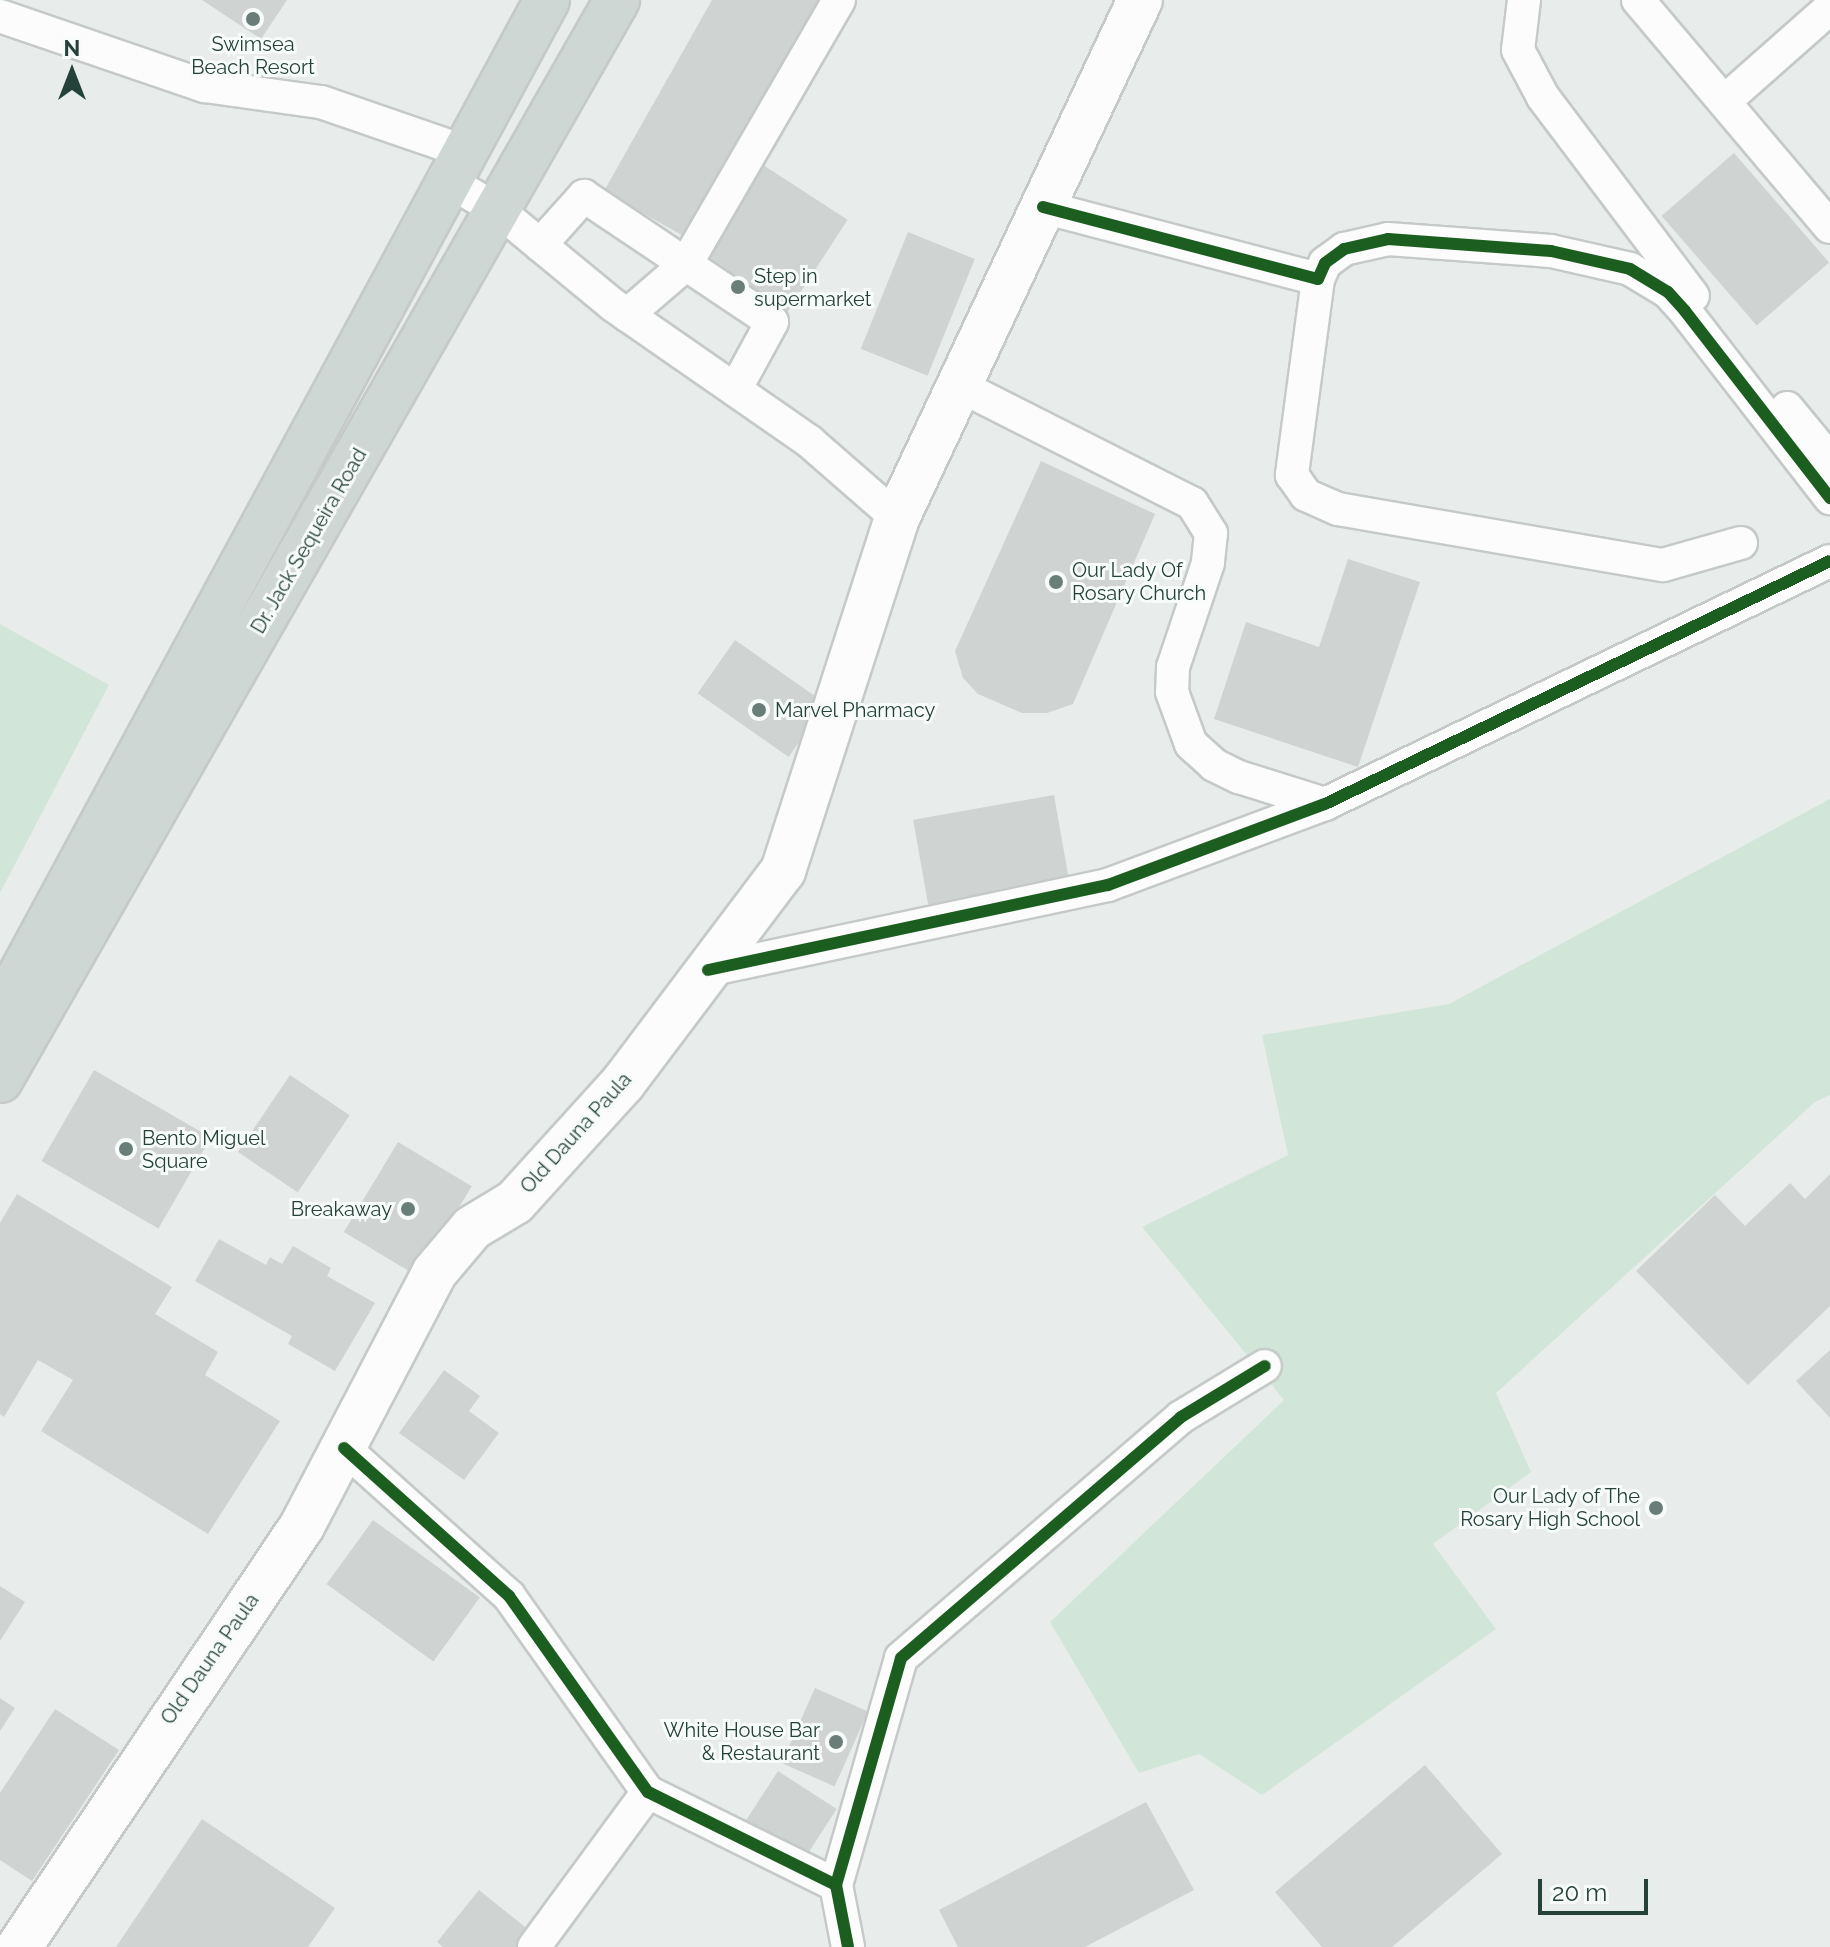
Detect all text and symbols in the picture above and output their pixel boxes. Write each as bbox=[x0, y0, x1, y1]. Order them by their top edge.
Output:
marker: Swimsea Beach Resort bbox=[244, 10, 262, 28]
north arrow bbox=[32, 32, 112, 112]
place label: Swimsea Beach Resort bbox=[191, 32, 315, 79]
text: N bbox=[64, 35, 80, 61]
place label: Step in supermarket bbox=[754, 264, 871, 311]
marker: Step in supermarket bbox=[729, 278, 747, 296]
street label: Dr. Jack Sequeira Road bbox=[246, 444, 372, 638]
place label: Our Lady Of Rosary Church bbox=[1072, 558, 1207, 605]
marker: Our Lady Of Rosary Church bbox=[1047, 573, 1065, 591]
place label: Marvel Pharmacy bbox=[775, 698, 936, 722]
marker: Marvel Pharmacy bbox=[750, 701, 768, 719]
street label: Old Dauna Paula bbox=[516, 1068, 636, 1198]
place label: Bento Miguel Square bbox=[142, 1126, 265, 1173]
marker: Bento Miguel Square bbox=[117, 1140, 135, 1158]
place label: Breakaway bbox=[291, 1197, 392, 1221]
marker: Breakaway bbox=[399, 1200, 417, 1218]
place label: Our Lady of The Rosary High School bbox=[1460, 1484, 1640, 1531]
marker: Our Lady of The Rosary High School bbox=[1647, 1499, 1665, 1517]
street label: Old Dauna Paula bbox=[156, 1589, 264, 1729]
place label: White House Bar & Restaurant bbox=[664, 1718, 820, 1765]
marker: White House Bar & Restaurant bbox=[827, 1733, 845, 1751]
scale bar bbox=[1542, 1863, 1652, 1913]
text: 20 m bbox=[1552, 1878, 1607, 1907]

